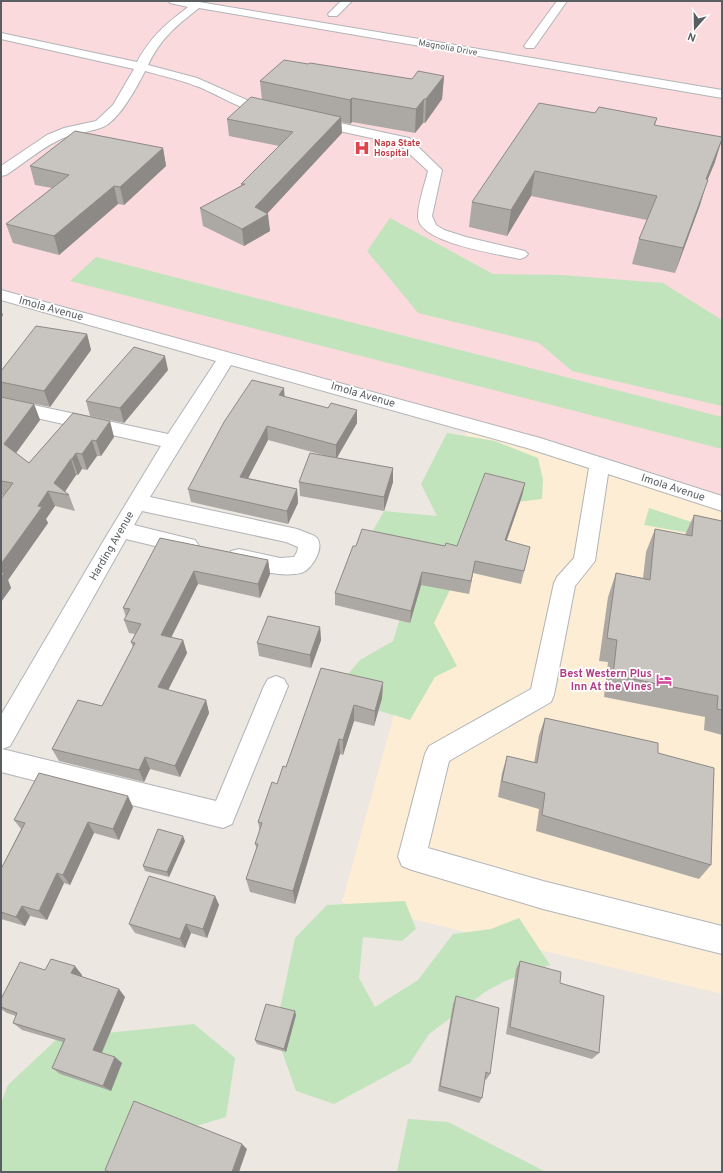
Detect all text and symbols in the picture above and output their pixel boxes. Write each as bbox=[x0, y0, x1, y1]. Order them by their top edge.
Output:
north arrow bbox=[675, 8, 715, 48]
text: N bbox=[686, 29, 698, 44]
street label: Magnolia Drive bbox=[417, 37, 479, 59]
place label: Napa State Hospital bbox=[374, 138, 420, 159]
hospital icon: Napa State Hospital bbox=[353, 139, 371, 157]
street label: Imola Avenue bbox=[17, 294, 85, 324]
street label: Imola Avenue bbox=[329, 379, 397, 411]
street label: Imola Avenue bbox=[639, 471, 707, 505]
street label: Harding Avenue bbox=[87, 509, 138, 583]
place label: Best Western Plus Inn At the Vines bbox=[560, 667, 652, 694]
hotel icon: Best Western Plus Inn At the Vines bbox=[655, 671, 673, 689]

